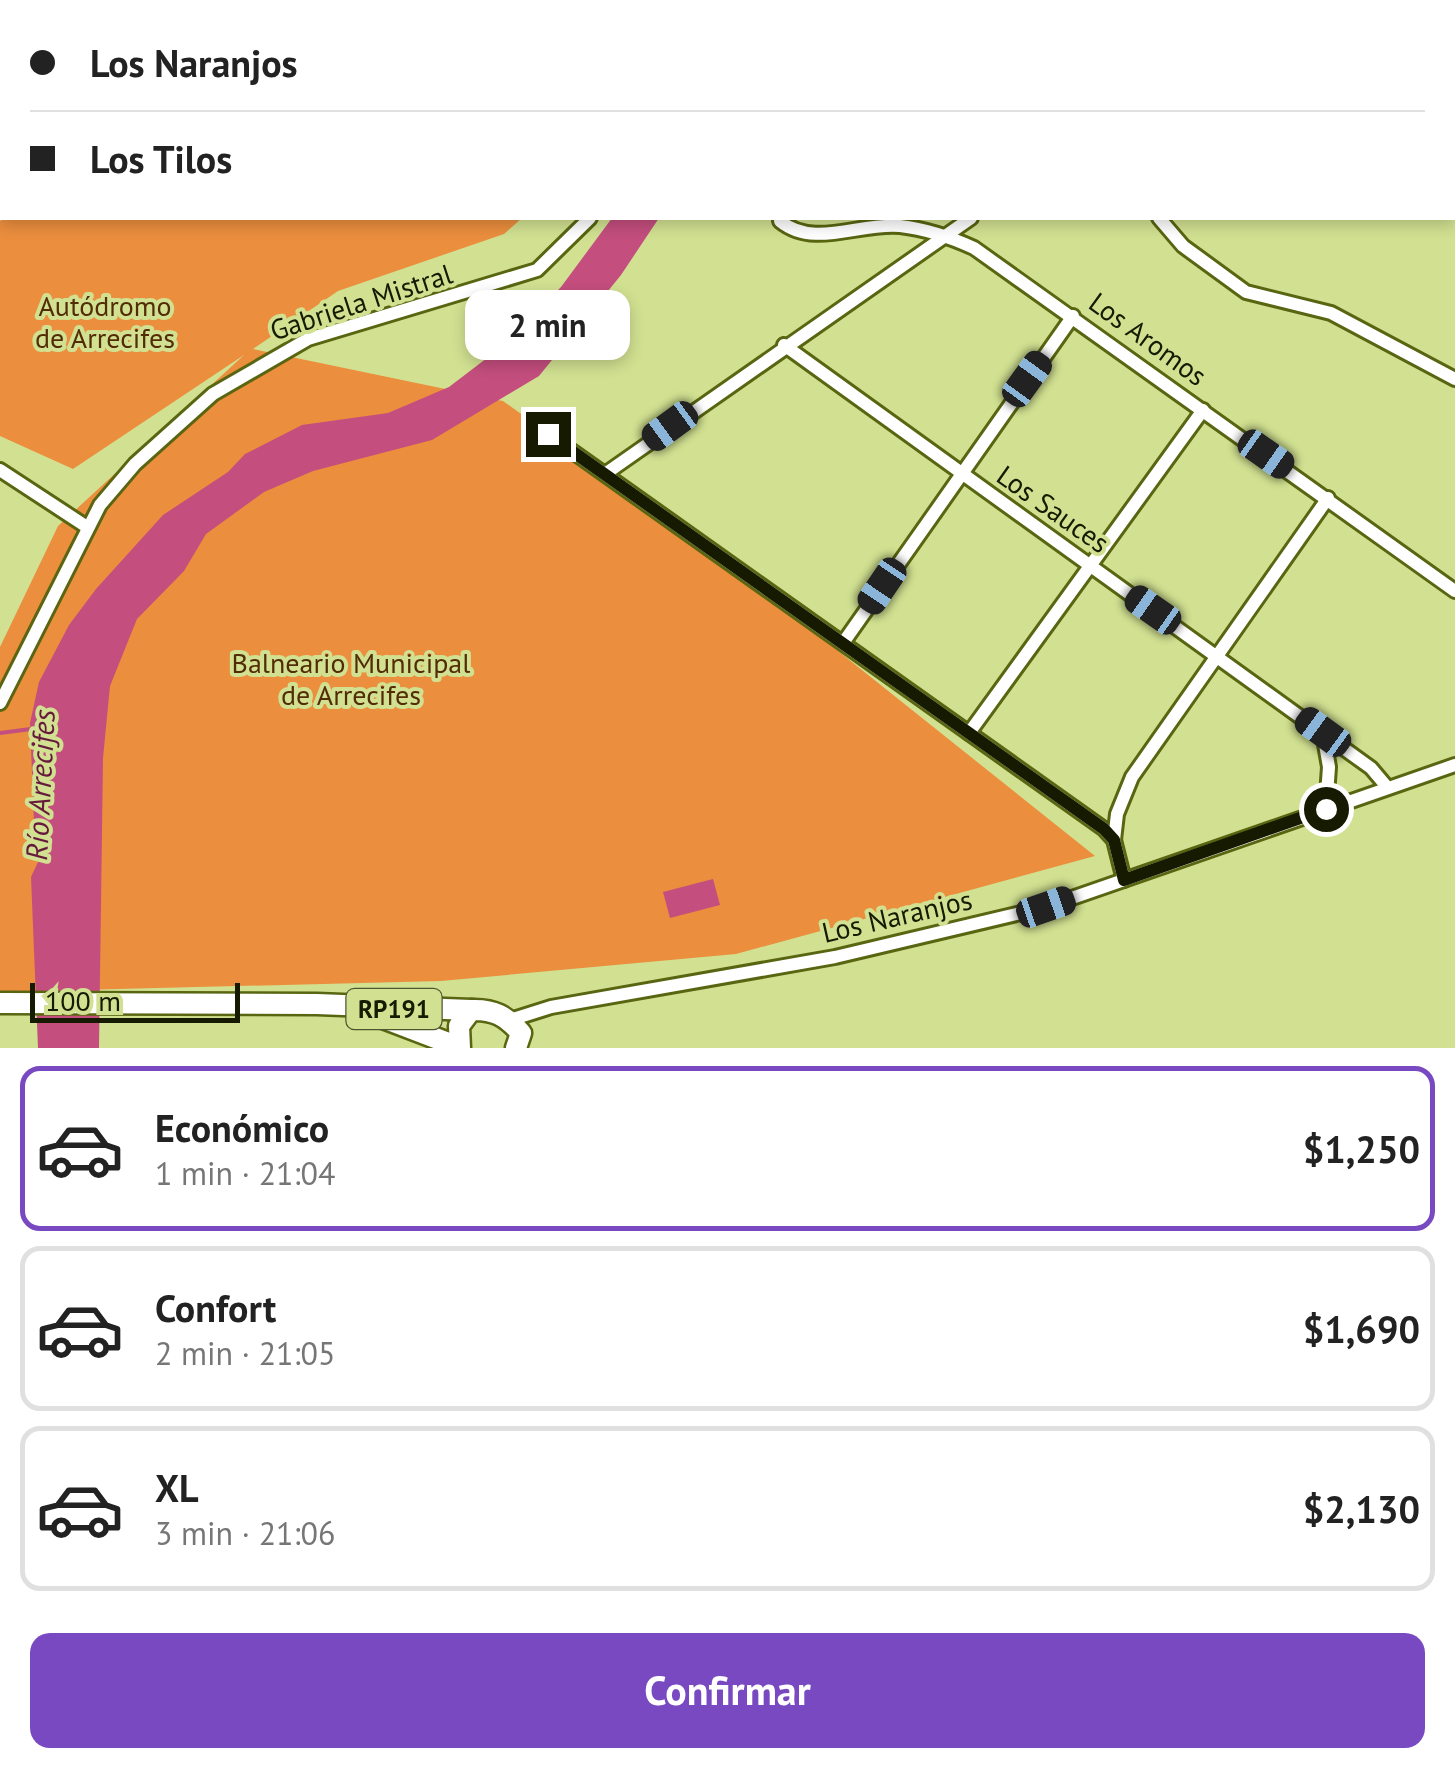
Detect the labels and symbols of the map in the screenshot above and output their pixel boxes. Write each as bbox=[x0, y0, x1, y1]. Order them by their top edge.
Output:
street label: Gabriela Mistral bbox=[265, 255, 457, 348]
street label: Los Aromos bbox=[1082, 283, 1214, 394]
park label: Autódromo de Arrecifes bbox=[35, 287, 175, 356]
callout: 2 min bbox=[466, 289, 630, 359]
car bbox=[997, 346, 1057, 412]
car bbox=[637, 396, 703, 456]
route end bbox=[526, 412, 571, 457]
car bbox=[1233, 425, 1299, 483]
street label: Los Sauces bbox=[990, 456, 1117, 561]
car bbox=[853, 553, 911, 619]
car bbox=[1120, 581, 1186, 639]
park label: Balneario Municipal de Arrecifes bbox=[232, 644, 470, 713]
car bbox=[1290, 702, 1356, 762]
water label: Río Arrecifes bbox=[16, 708, 63, 861]
route start bbox=[1304, 787, 1349, 832]
street label: Los Naranjos bbox=[818, 880, 976, 951]
car bbox=[1013, 883, 1079, 931]
scale bar bbox=[30, 978, 240, 1023]
road number: RP191 bbox=[346, 989, 442, 1029]

